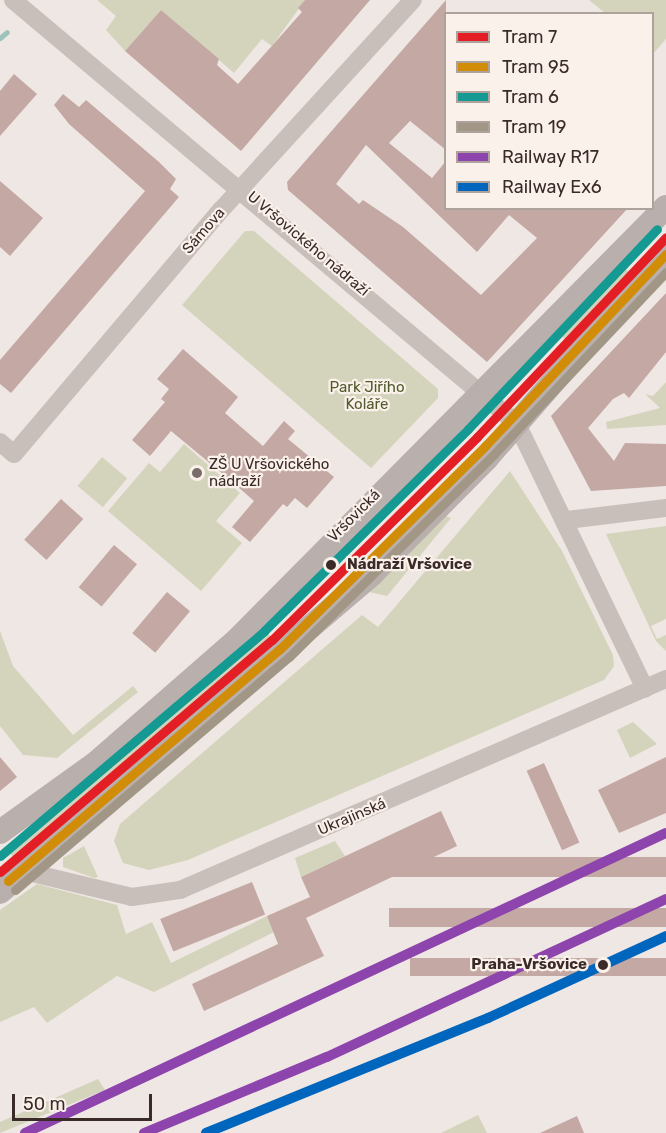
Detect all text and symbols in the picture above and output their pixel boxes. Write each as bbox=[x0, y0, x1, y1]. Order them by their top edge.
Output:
legend bbox=[444, 12, 654, 210]
text: Tram 7 bbox=[502, 26, 557, 48]
text: Tram 95 bbox=[502, 56, 569, 78]
text: Tram 6 bbox=[502, 86, 559, 108]
text: Tram 19 bbox=[502, 116, 566, 138]
text: Railway R17 bbox=[502, 146, 599, 168]
text: Railway Ex6 bbox=[502, 176, 602, 198]
street label: U Vršovického nádraží bbox=[243, 188, 373, 300]
street label: Sámova bbox=[179, 204, 229, 258]
park label: Park Jiřího Koláře bbox=[329, 378, 405, 413]
place label: ZŠ U Vršovického nádraží bbox=[209, 455, 330, 490]
marker: ZŠ U Vršovického nádraží bbox=[190, 466, 204, 480]
street label: Vršovická bbox=[324, 486, 384, 546]
marker: Nádraží Vršovice bbox=[320, 554, 342, 576]
place label: Nádraží Vršovice bbox=[347, 556, 472, 574]
street label: Ukrajinská bbox=[315, 795, 389, 839]
marker: Praha-Vršovice bbox=[592, 954, 614, 976]
place label: Praha-Vršovice bbox=[471, 956, 587, 974]
scale bar bbox=[15, 1082, 154, 1120]
text: 50 m bbox=[23, 1093, 66, 1115]

